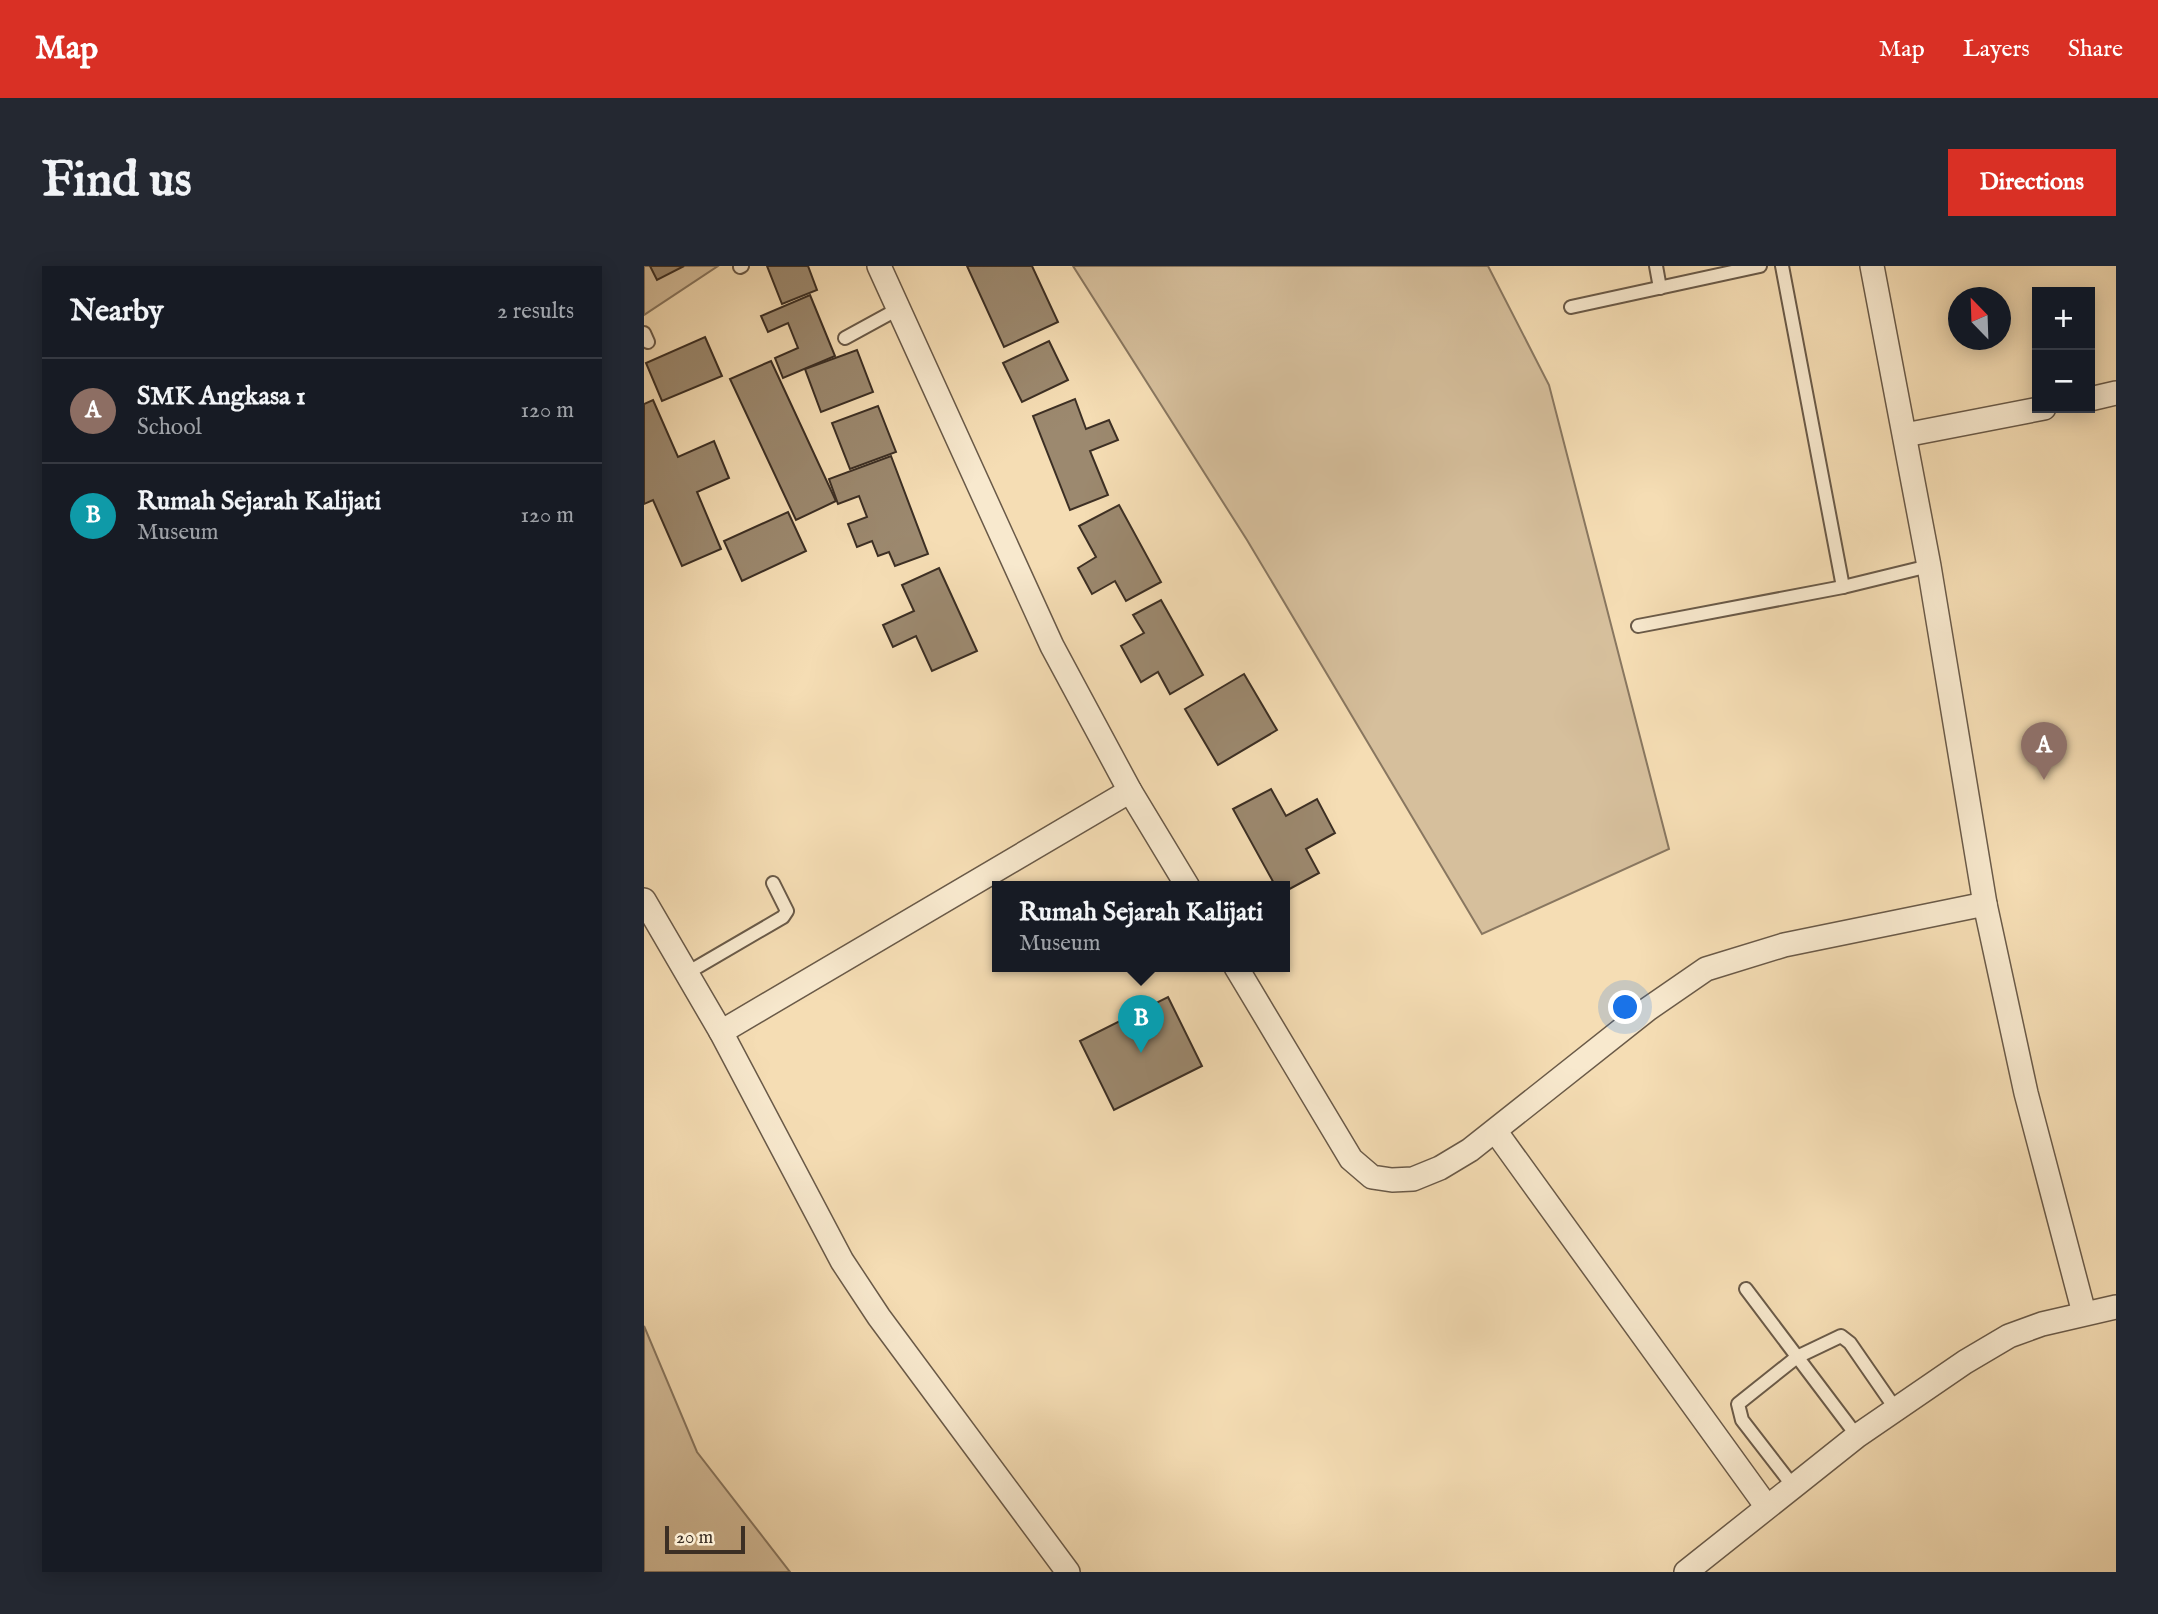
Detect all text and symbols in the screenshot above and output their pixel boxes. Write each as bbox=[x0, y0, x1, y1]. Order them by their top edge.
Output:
text: Map bbox=[35, 28, 98, 70]
text: Map bbox=[1879, 34, 1925, 65]
text: Layers bbox=[1963, 34, 2030, 65]
text: Share bbox=[2068, 34, 2123, 65]
button: Directions bbox=[1948, 149, 2116, 216]
text: Find us bbox=[42, 151, 192, 213]
north arrow bbox=[1948, 287, 2011, 350]
map controls bbox=[2032, 287, 2095, 413]
button: + bbox=[2032, 287, 2095, 350]
text: Nearby bbox=[70, 293, 163, 331]
text: 2 results bbox=[497, 297, 574, 326]
button: − bbox=[2032, 350, 2095, 413]
text: SMK Angkasa 1 bbox=[137, 380, 306, 413]
text: A bbox=[85, 396, 101, 425]
text: 120 m bbox=[521, 396, 574, 425]
text: School bbox=[137, 413, 202, 442]
text: Rumah Sejarah Kalijati bbox=[137, 485, 381, 518]
text: B bbox=[85, 501, 101, 530]
text: 120 m bbox=[521, 501, 574, 530]
text: Museum bbox=[137, 518, 219, 547]
pin: A bbox=[2021, 722, 2067, 780]
popup bbox=[992, 881, 1290, 972]
text: Rumah Sejarah Kalijati bbox=[1019, 896, 1263, 929]
text: Museum bbox=[1019, 929, 1101, 958]
your location bbox=[1608, 990, 1642, 1024]
pin: B bbox=[1118, 995, 1164, 1053]
scale bar bbox=[665, 1523, 746, 1555]
text: 20 m bbox=[676, 1526, 713, 1550]

